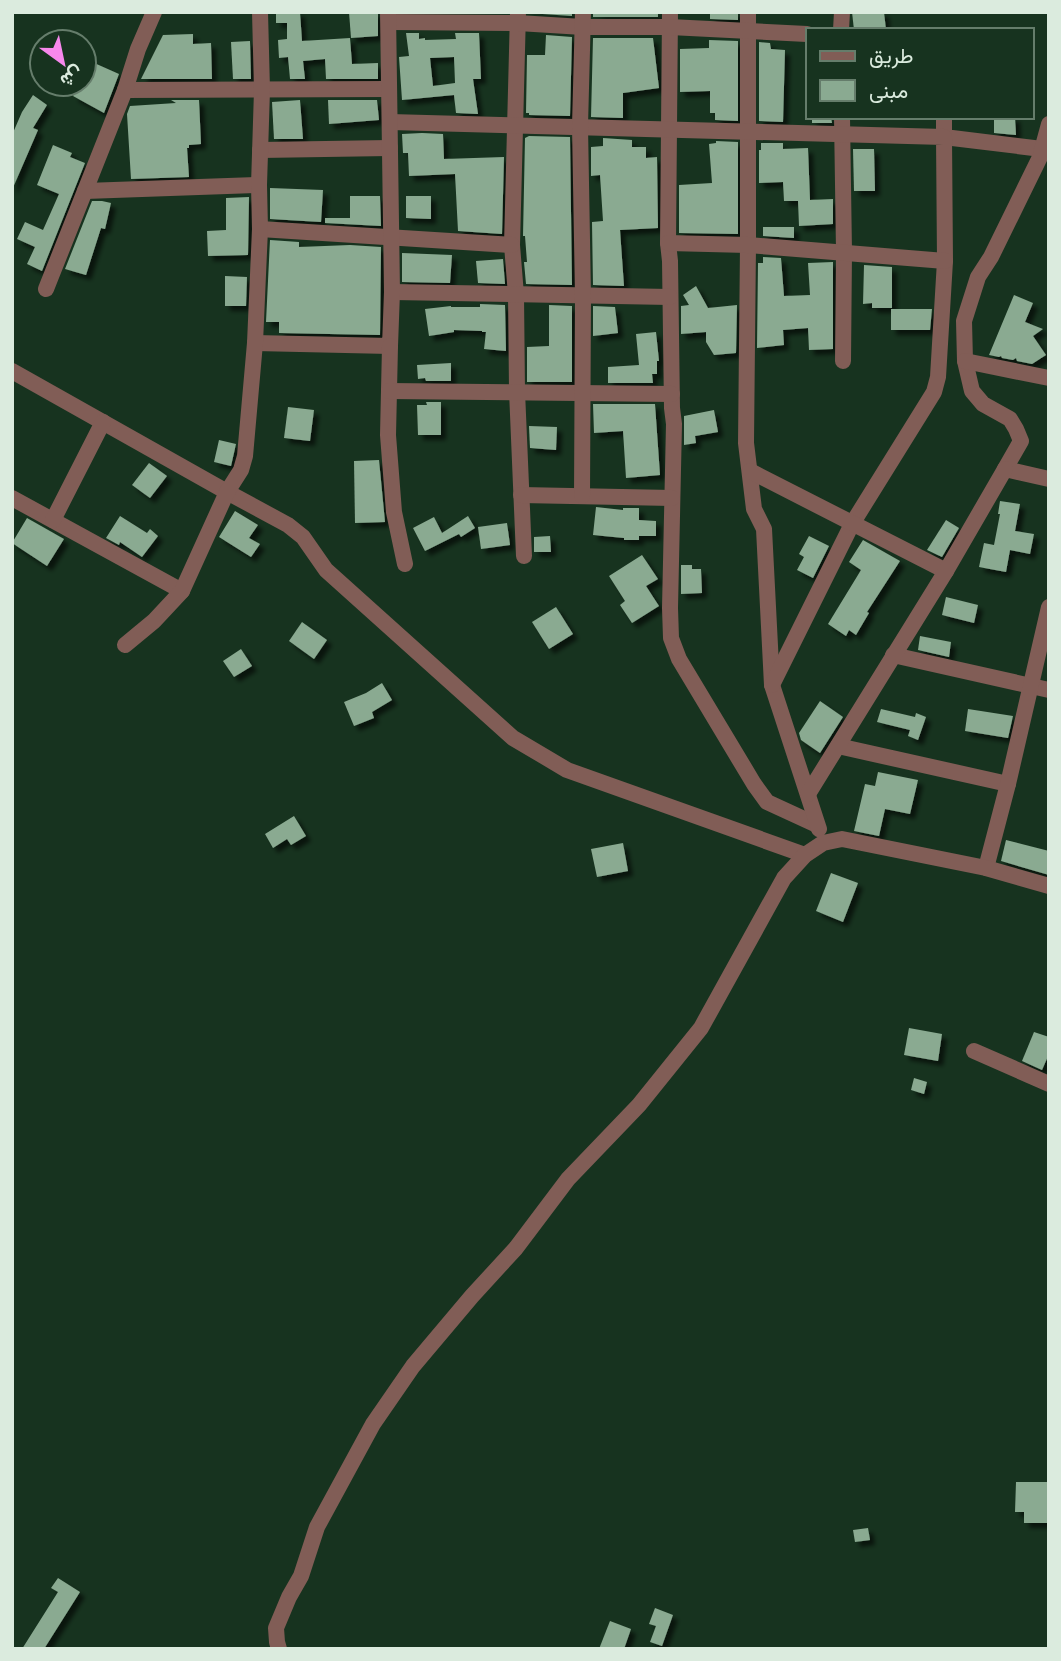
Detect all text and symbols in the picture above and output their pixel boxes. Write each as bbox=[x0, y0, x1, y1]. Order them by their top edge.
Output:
north arrow bbox=[28, 28, 98, 98]
legend bbox=[806, 28, 1033, 119]
text: طريق bbox=[869, 44, 914, 69]
text: ش bbox=[56, 61, 87, 92]
text: مبنى bbox=[869, 79, 908, 104]

